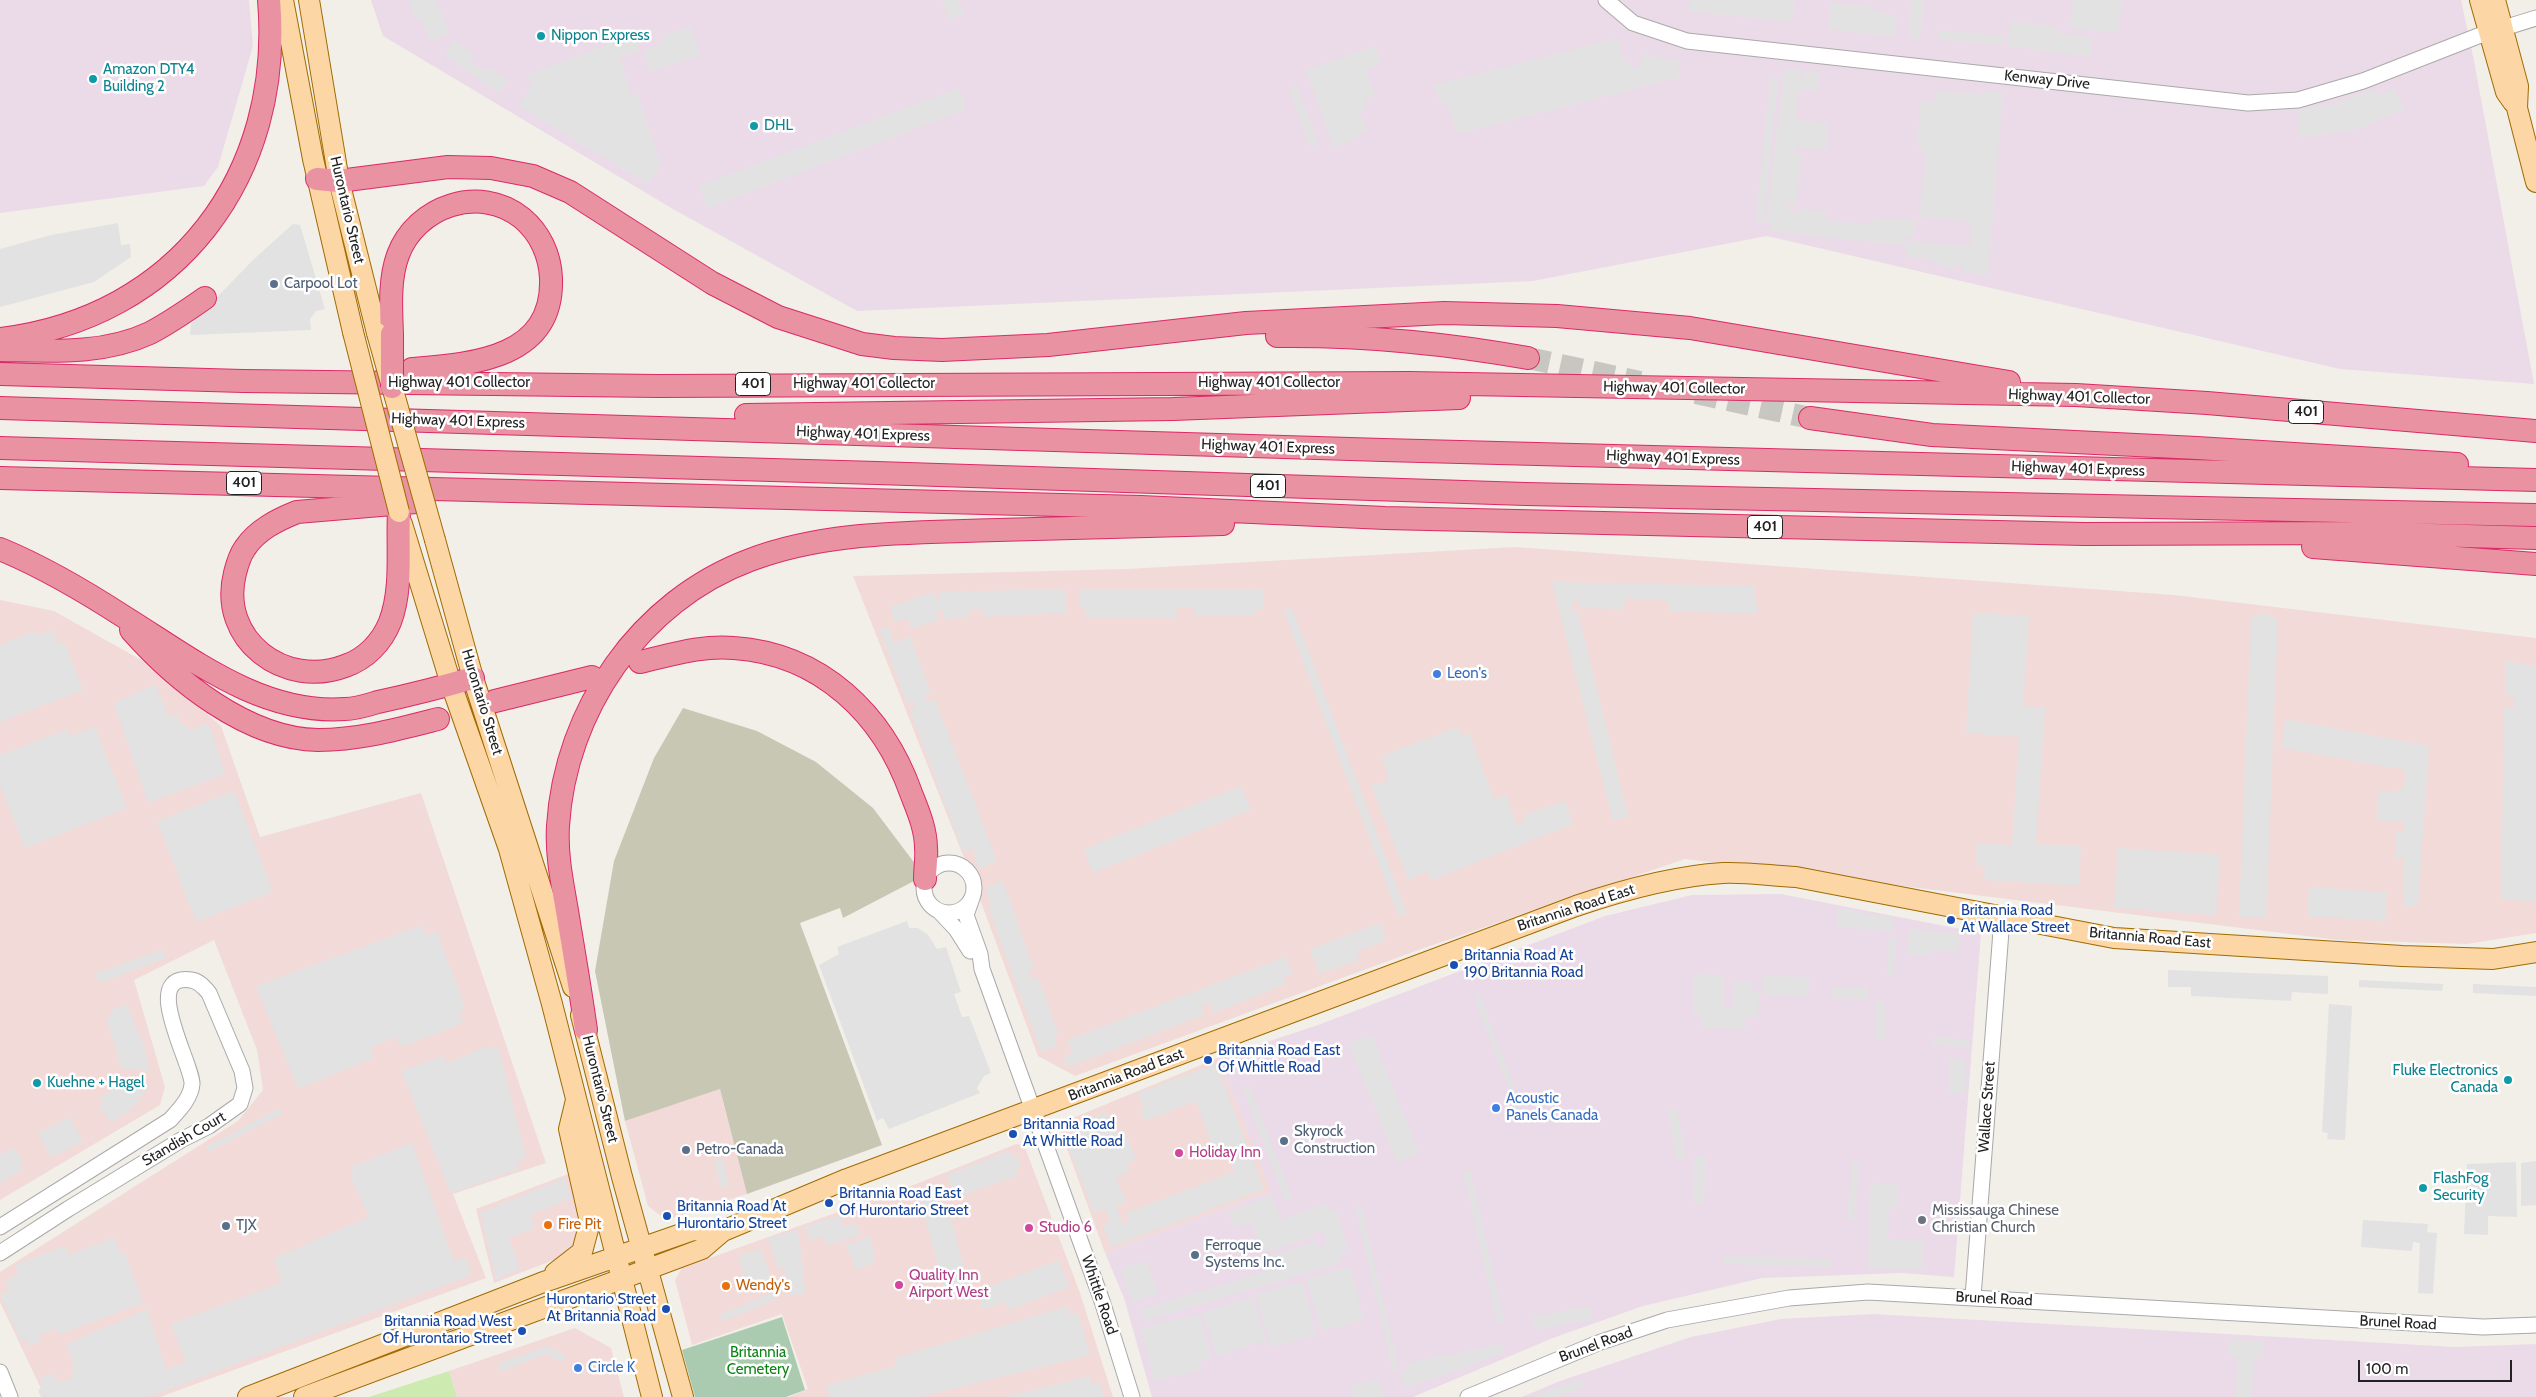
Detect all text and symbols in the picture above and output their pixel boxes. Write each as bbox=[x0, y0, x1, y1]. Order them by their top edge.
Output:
place label: Nippon Express bbox=[551, 27, 650, 45]
marker: Nippon Express bbox=[535, 30, 547, 42]
place label: Amazon DTY4 Building 2 bbox=[103, 61, 194, 96]
street label: Kenway Drive bbox=[2003, 67, 2091, 93]
marker: Amazon DTY4 Building 2 bbox=[87, 73, 99, 85]
place label: DHL bbox=[764, 117, 793, 135]
marker: DHL bbox=[748, 120, 760, 132]
street label: Hurontario Street bbox=[326, 155, 368, 265]
place label: Carpool Lot bbox=[284, 275, 358, 293]
marker: Carpool Lot bbox=[268, 278, 280, 290]
road number: 401 bbox=[736, 372, 770, 396]
street label: Highway 401 Collector bbox=[388, 374, 530, 392]
street label: Highway 401 Collector bbox=[1198, 374, 1340, 392]
street label: Highway 401 Collector bbox=[793, 375, 935, 393]
street label: Highway 401 Collector bbox=[1603, 378, 1745, 398]
street label: Highway 401 Collector bbox=[2008, 386, 2150, 408]
road number: 401 bbox=[2288, 401, 2324, 424]
street label: Highway 401 Express bbox=[391, 410, 525, 432]
street label: Highway 401 Express bbox=[796, 423, 930, 445]
street label: Highway 401 Express bbox=[1201, 436, 1335, 458]
street label: Highway 401 Express bbox=[1606, 447, 1740, 469]
street label: Highway 401 Express bbox=[2011, 458, 2145, 480]
road number: 401 bbox=[226, 472, 262, 494]
road number: 401 bbox=[1250, 474, 1286, 498]
road number: 401 bbox=[1748, 516, 1782, 538]
street label: Hurontario Street bbox=[457, 647, 507, 757]
place label: Leon's bbox=[1447, 665, 1487, 683]
marker: Leon's bbox=[1431, 668, 1443, 680]
street label: Britannia Road East bbox=[1515, 881, 1637, 935]
place label: Britannia Road At Wallace Street bbox=[1961, 902, 2070, 937]
marker: Britannia Road At Wallace Street bbox=[1945, 914, 1957, 926]
street label: Britannia Road East bbox=[2088, 924, 2212, 952]
place label: Britannia Road At 190 Britannia Road bbox=[1464, 947, 1583, 982]
marker: Britannia Road At 190 Britannia Road bbox=[1448, 959, 1460, 971]
street label: Hurontario Street bbox=[578, 1034, 622, 1144]
place label: Britannia Road East Of Whittle Road bbox=[1218, 1042, 1340, 1077]
street label: Britannia Road East bbox=[1066, 1045, 1186, 1105]
marker: Britannia Road East Of Whittle Road bbox=[1202, 1054, 1214, 1066]
street label: Wallace Street bbox=[1975, 1061, 1999, 1153]
place label: Fluke Electronics Canada bbox=[2393, 1062, 2498, 1097]
place label: Kuehne + Hagel bbox=[47, 1074, 145, 1092]
marker: Fluke Electronics Canada bbox=[2502, 1074, 2514, 1086]
marker: Kuehne + Hagel bbox=[31, 1077, 43, 1089]
place label: Acoustic Panels Canada bbox=[1506, 1090, 1598, 1125]
marker: Acoustic Panels Canada bbox=[1490, 1102, 1502, 1114]
street label: Standish Court bbox=[139, 1108, 229, 1170]
place label: Britannia Road At Whittle Road bbox=[1023, 1116, 1123, 1151]
place label: Skyrock Construction bbox=[1294, 1123, 1375, 1158]
marker: Britannia Road At Whittle Road bbox=[1007, 1128, 1019, 1140]
marker: Skyrock Construction bbox=[1278, 1135, 1290, 1147]
place label: Petro-Canada bbox=[696, 1141, 784, 1159]
marker: Petro-Canada bbox=[680, 1144, 692, 1156]
place label: Holiday Inn bbox=[1189, 1144, 1261, 1162]
marker: Holiday Inn bbox=[1173, 1147, 1185, 1159]
place label: FlashFog Security bbox=[2433, 1170, 2489, 1205]
marker: FlashFog Security bbox=[2417, 1182, 2429, 1194]
place label: Britannia Road East Of Hurontario Street bbox=[839, 1185, 969, 1220]
marker: Britannia Road East Of Hurontario Street bbox=[823, 1197, 835, 1209]
place label: Britannia Road At Hurontario Street bbox=[677, 1198, 787, 1233]
place label: Mississauga Chinese Christian Church bbox=[1932, 1202, 2059, 1237]
marker: Britannia Road At Hurontario Street bbox=[661, 1210, 673, 1222]
marker: Mississauga Chinese Christian Church bbox=[1916, 1214, 1928, 1226]
place label: Fire Pit bbox=[558, 1216, 601, 1234]
place label: TJX bbox=[236, 1217, 257, 1235]
marker: Fire Pit bbox=[542, 1219, 554, 1231]
place label: Studio 6 bbox=[1039, 1219, 1092, 1237]
marker: TJX bbox=[220, 1220, 232, 1232]
marker: Studio 6 bbox=[1023, 1222, 1035, 1234]
place label: Ferroque Systems Inc. bbox=[1205, 1237, 1285, 1272]
marker: Ferroque Systems Inc. bbox=[1189, 1249, 1201, 1261]
street label: Whittle Road bbox=[1077, 1253, 1121, 1337]
place label: Quality Inn Airport West bbox=[909, 1267, 988, 1302]
place label: Wendy's bbox=[736, 1277, 790, 1295]
marker: Quality Inn Airport West bbox=[893, 1279, 905, 1291]
marker: Wendy's bbox=[720, 1280, 732, 1292]
street label: Brunel Road bbox=[1955, 1288, 2033, 1310]
place label: Hurontario Street At Britannia Road bbox=[546, 1291, 656, 1326]
marker: Hurontario Street At Britannia Road bbox=[660, 1303, 672, 1315]
street label: Brunel Road bbox=[2359, 1312, 2437, 1334]
place label: Britannia Road West Of Hurontario Street bbox=[382, 1313, 512, 1348]
street label: Brunel Road bbox=[1557, 1323, 1635, 1367]
marker: Britannia Road West Of Hurontario Street bbox=[516, 1325, 528, 1337]
park label: Britannia Cemetery bbox=[727, 1344, 789, 1379]
scale bar bbox=[2361, 1350, 2515, 1382]
place label: Circle K bbox=[588, 1359, 635, 1377]
text: 100 m bbox=[2366, 1360, 2408, 1378]
marker: Circle K bbox=[572, 1362, 584, 1374]

